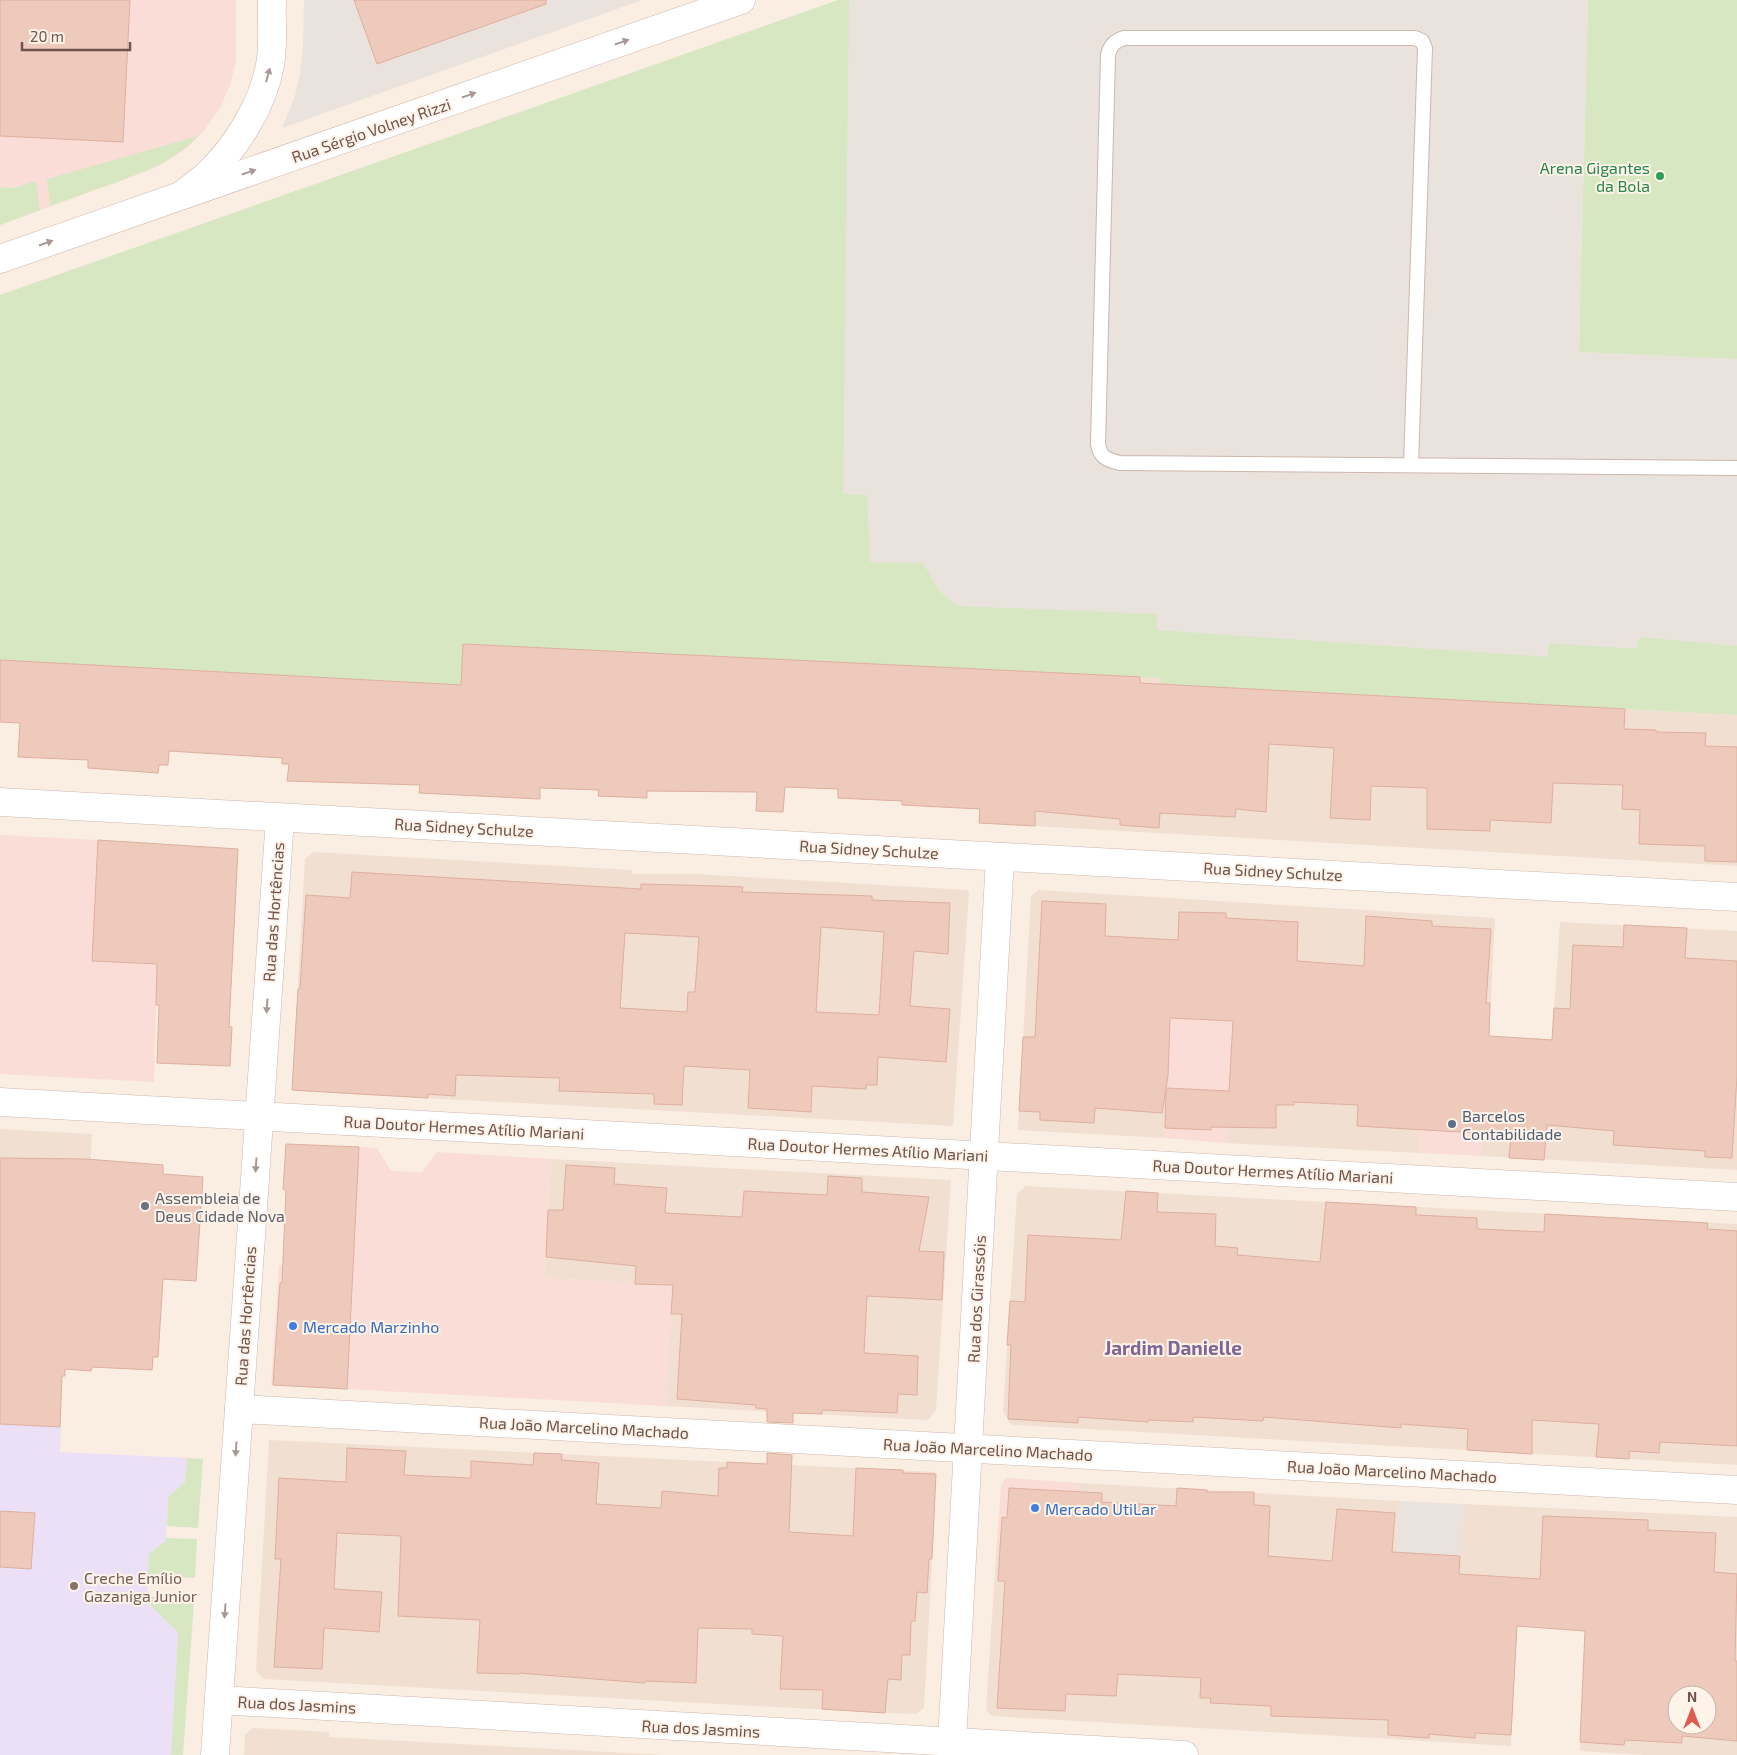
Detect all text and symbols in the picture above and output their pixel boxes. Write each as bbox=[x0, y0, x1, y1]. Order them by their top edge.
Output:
scale bar bbox=[22, 20, 130, 52]
text: 20 m bbox=[30, 27, 64, 45]
one-way arrow bbox=[615, 38, 630, 46]
one-way arrow bbox=[264, 68, 272, 83]
one-way arrow bbox=[461, 91, 476, 98]
street label: Rua Sérgio Volney Rizzi bbox=[289, 94, 453, 166]
place label: Arena Gigantes da Bola bbox=[1540, 158, 1650, 195]
one-way arrow bbox=[242, 168, 257, 176]
marker: Arena Gigantes da Bola bbox=[1654, 170, 1666, 182]
one-way arrow bbox=[39, 239, 54, 247]
street label: Rua Sidney Schulze bbox=[394, 814, 534, 840]
street label: Rua Sidney Schulze bbox=[799, 836, 939, 862]
street label: Rua das Hortências bbox=[259, 842, 287, 982]
street label: Rua Sidney Schulze bbox=[1203, 858, 1343, 884]
one-way arrow bbox=[263, 998, 271, 1014]
place label: Barcelos Contabilidade bbox=[1462, 1106, 1562, 1143]
street label: Rua Doutor Hermes Atílio Mariani bbox=[343, 1111, 585, 1143]
marker: Barcelos Contabilidade bbox=[1446, 1118, 1458, 1130]
street label: Rua Doutor Hermes Atílio Mariani bbox=[747, 1133, 989, 1165]
street label: Rua Doutor Hermes Atílio Mariani bbox=[1152, 1155, 1394, 1187]
one-way arrow bbox=[252, 1157, 260, 1173]
place label: Assembleia de Deus Cidade Nova bbox=[155, 1188, 285, 1225]
marker: Assembleia de Deus Cidade Nova bbox=[139, 1200, 151, 1212]
street label: Rua dos Girassóis bbox=[963, 1235, 989, 1363]
street label: Rua das Hortências bbox=[231, 1246, 259, 1386]
place label: Mercado Marzinho bbox=[303, 1317, 439, 1336]
marker: Mercado Marzinho bbox=[287, 1320, 299, 1332]
district label: Jardim Danielle bbox=[1104, 1336, 1242, 1359]
street label: Rua João Marcelino Machado bbox=[479, 1412, 689, 1442]
street label: Rua João Marcelino Machado bbox=[883, 1434, 1093, 1464]
one-way arrow bbox=[232, 1441, 240, 1457]
street label: Rua João Marcelino Machado bbox=[1287, 1456, 1497, 1486]
place label: Mercado UtiLar bbox=[1045, 1499, 1157, 1518]
marker: Mercado UtiLar bbox=[1029, 1502, 1041, 1514]
place label: Creche Emílio Gazaniga Junior bbox=[84, 1568, 198, 1605]
marker: Creche Emílio Gazaniga Junior bbox=[68, 1580, 80, 1592]
one-way arrow bbox=[220, 1603, 228, 1619]
north arrow bbox=[1667, 1685, 1717, 1735]
text: N bbox=[1687, 1688, 1697, 1705]
street label: Rua dos Jasmins bbox=[237, 1691, 357, 1717]
street label: Rua dos Jasmins bbox=[641, 1715, 761, 1741]

